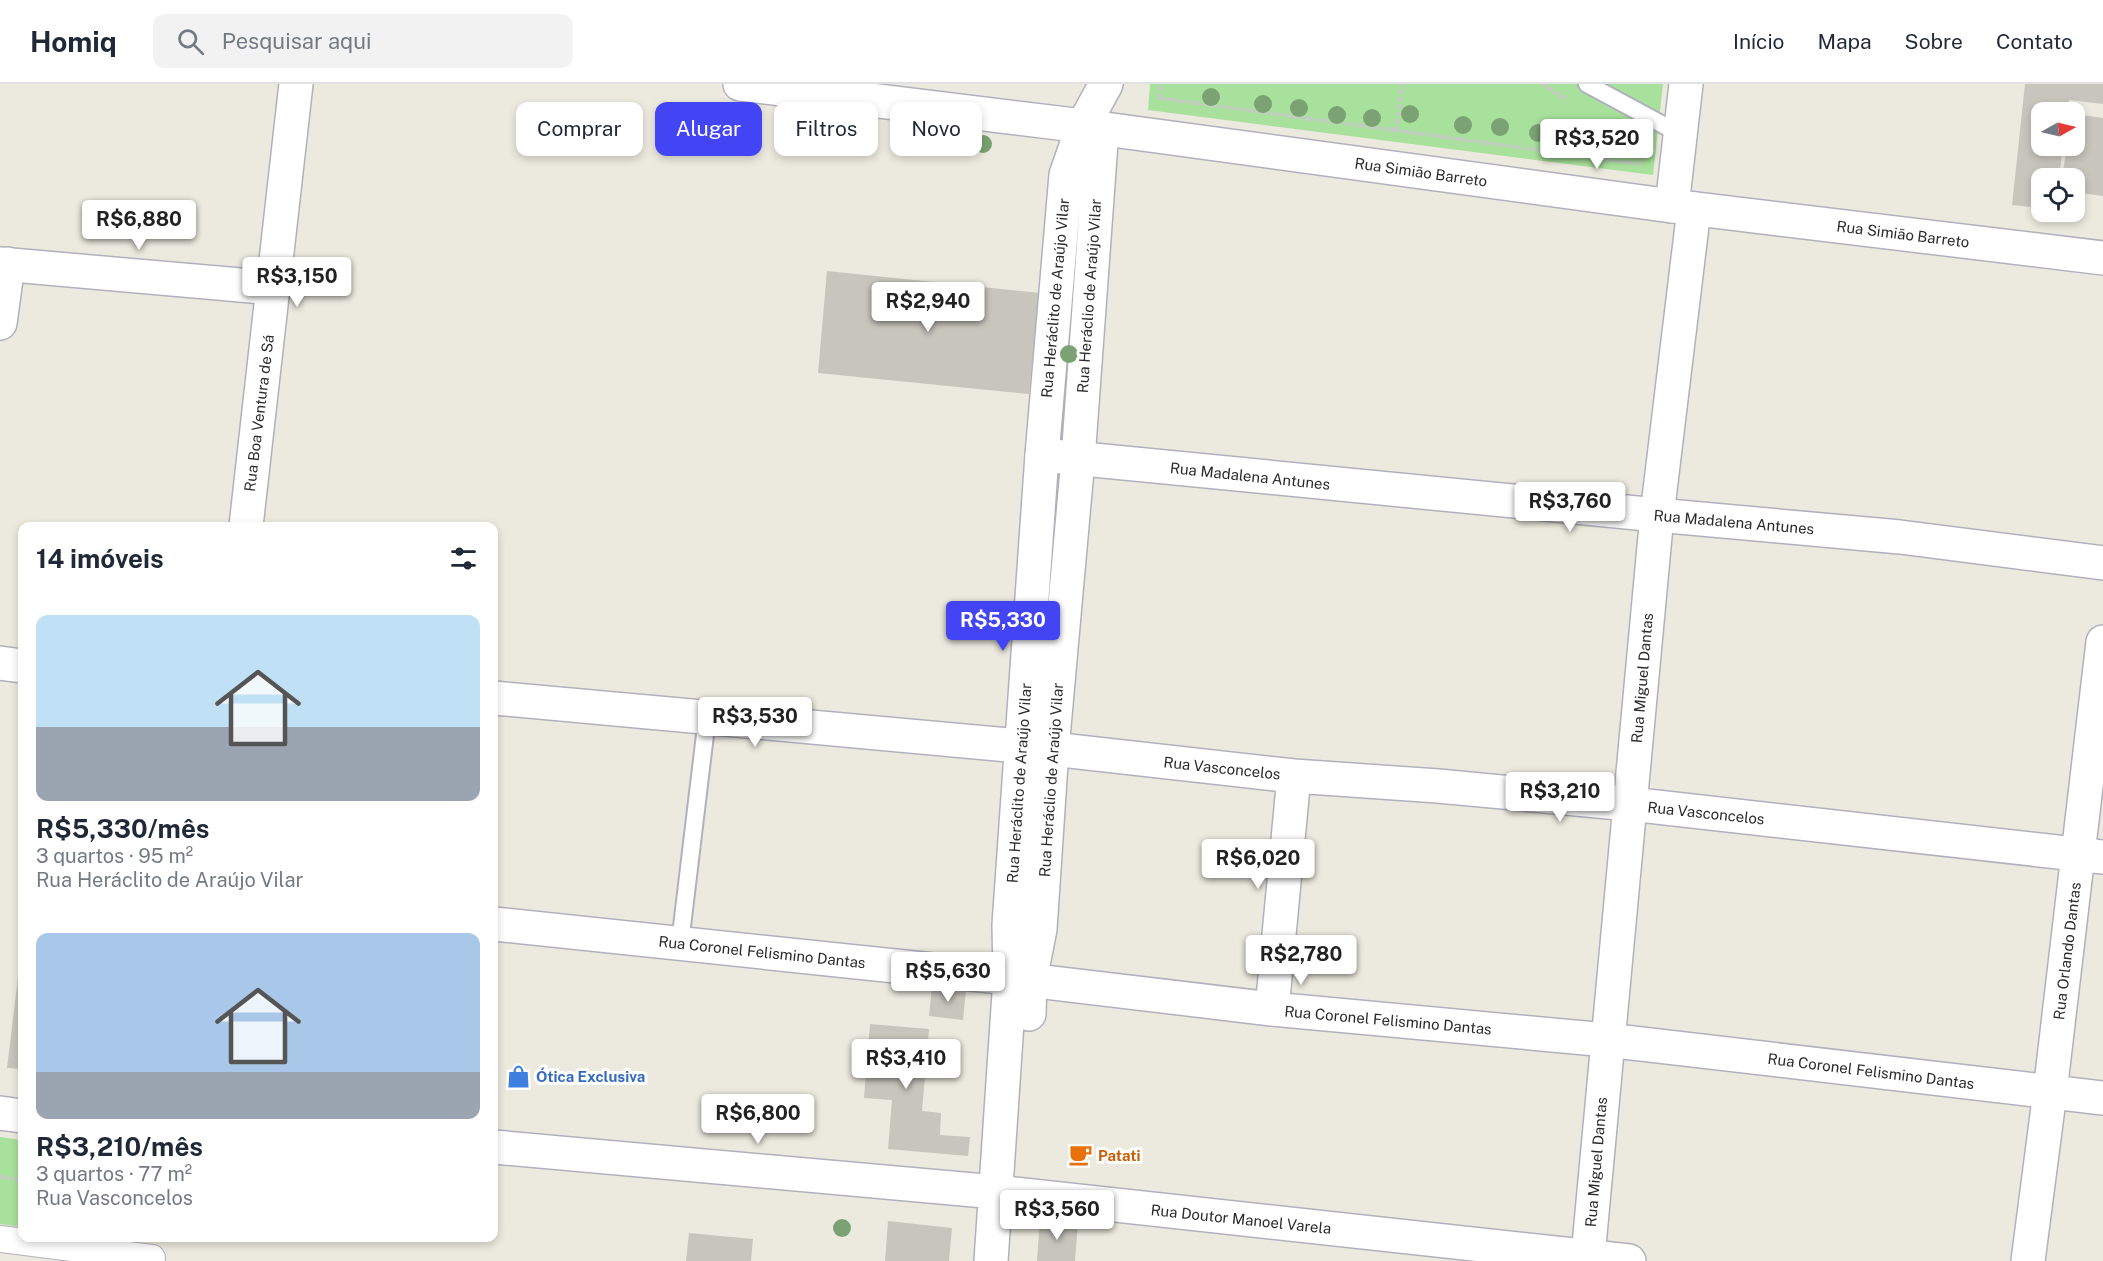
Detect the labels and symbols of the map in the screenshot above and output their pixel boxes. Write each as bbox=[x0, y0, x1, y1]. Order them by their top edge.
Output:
north arrow bbox=[2031, 102, 2085, 156]
pin: R$3,520 bbox=[1542, 119, 1652, 170]
street label: Rua Simião Barreto bbox=[1354, 154, 1488, 190]
street label: Rua Heráclito de Araújo Vilar bbox=[1038, 197, 1072, 399]
street label: Rua Heráclio de Araújo Vilar bbox=[1074, 198, 1104, 394]
pin: R$6,880 bbox=[84, 200, 194, 251]
street label: Rua Simião Barreto bbox=[1836, 217, 1970, 251]
pin: R$3,150 bbox=[242, 257, 352, 308]
pin: R$2,940 bbox=[873, 282, 983, 333]
street label: Rua Boa Ventura de Sá bbox=[241, 333, 277, 493]
street label: Rua Madalena Antunes bbox=[1169, 459, 1331, 493]
pin: R$3,760 bbox=[1515, 482, 1625, 533]
street label: Rua Madalena Antunes bbox=[1653, 507, 1815, 537]
pin: R$5,330 bbox=[948, 601, 1058, 652]
street label: Rua Miguel Dantas bbox=[1628, 612, 1656, 744]
street label: Rua Heráclito de Araújo Vilar bbox=[1004, 682, 1034, 884]
street label: Rua Heráclio de Araújo Vilar bbox=[1036, 682, 1066, 878]
pin: R$3,530 bbox=[700, 697, 810, 748]
street label: Rua Vasconcelos bbox=[1163, 753, 1281, 783]
pin: R$3,210 bbox=[1505, 772, 1615, 823]
street label: Rua Vasconcelos bbox=[1647, 798, 1765, 828]
pin: R$6,020 bbox=[1203, 839, 1313, 890]
street label: Rua Orlando Dantas bbox=[2050, 881, 2084, 1021]
street label: Rua Coronel Felismino Dantas bbox=[658, 933, 866, 971]
pin: R$2,780 bbox=[1246, 935, 1356, 986]
pin: R$5,630 bbox=[893, 952, 1003, 1003]
street label: Rua Coronel Felismino Dantas bbox=[1284, 1002, 1492, 1038]
pin: R$3,410 bbox=[851, 1039, 961, 1090]
street label: Rua Coronel Felismino Dantas bbox=[1767, 1050, 1975, 1092]
shop icon: Ótica Exclusiva bbox=[505, 1063, 531, 1089]
place label: Ótica Exclusiva bbox=[536, 1067, 645, 1085]
pin: R$6,800 bbox=[703, 1094, 813, 1145]
street label: Rua Miguel Dantas bbox=[1582, 1096, 1610, 1228]
cafe icon: Patati bbox=[1067, 1142, 1093, 1168]
place label: Patati bbox=[1098, 1147, 1141, 1164]
pin: R$3,560 bbox=[1002, 1190, 1112, 1241]
street label: Rua Doutor Manoel Varela bbox=[1150, 1201, 1332, 1237]

